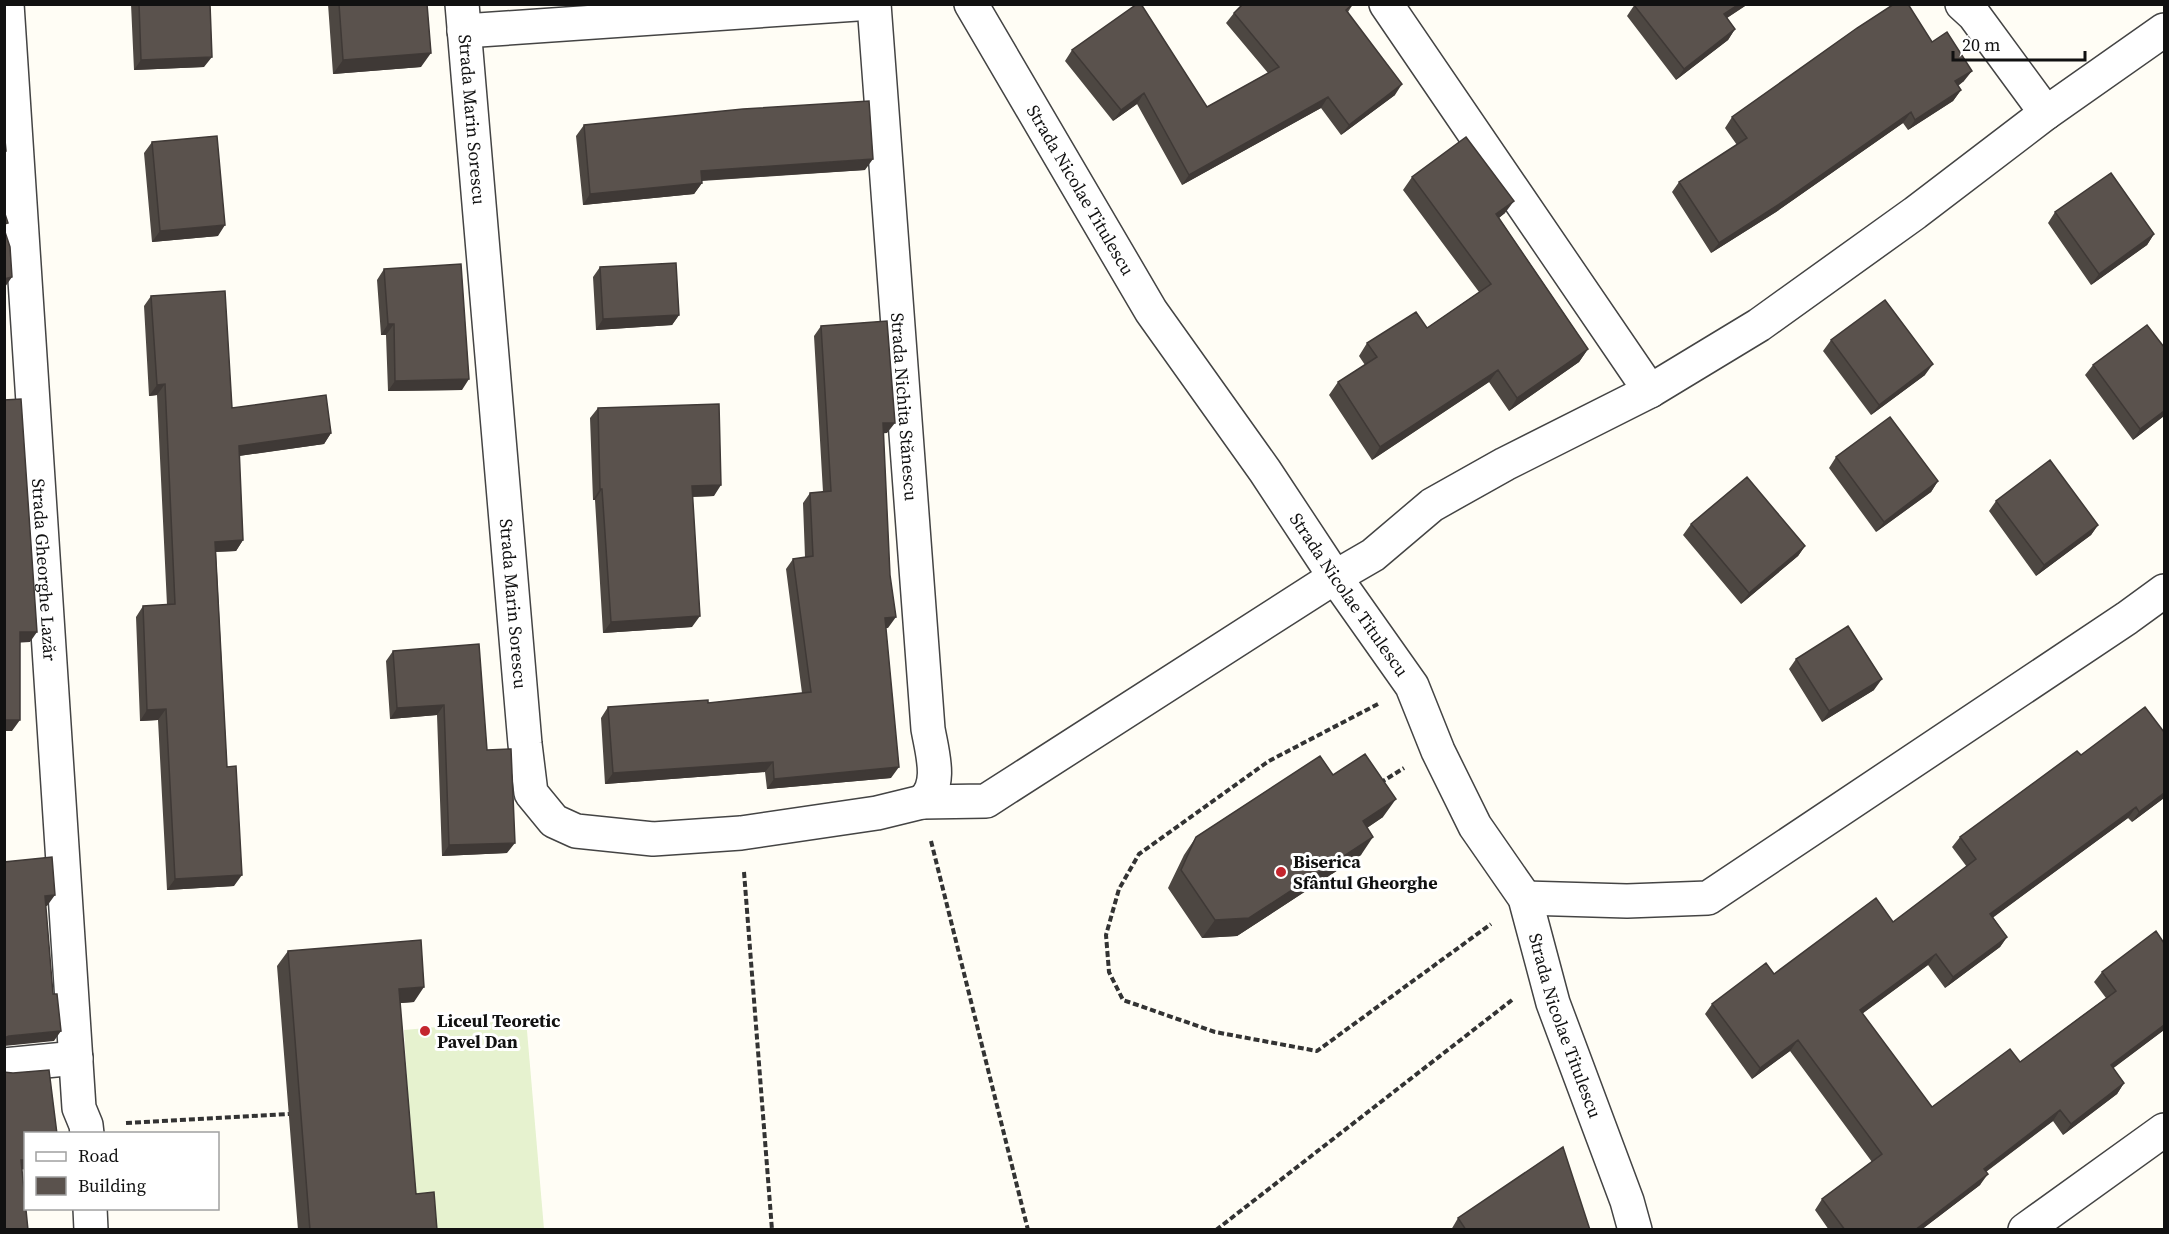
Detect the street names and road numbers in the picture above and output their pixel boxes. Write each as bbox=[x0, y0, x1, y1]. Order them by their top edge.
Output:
street label: Strada Marin Sorescu bbox=[453, 33, 492, 206]
street label: Strada Nicolae Titulescu bbox=[1021, 100, 1140, 280]
street label: Strada Nichita Stănescu bbox=[885, 312, 924, 502]
street label: Strada Gheorghe Lazăr bbox=[26, 478, 63, 662]
street label: Strada Nicolae Titulescu bbox=[1284, 508, 1415, 682]
street label: Strada Marin Sorescu bbox=[494, 518, 533, 690]
street label: Strada Nicolae Titulescu bbox=[1523, 930, 1608, 1122]

